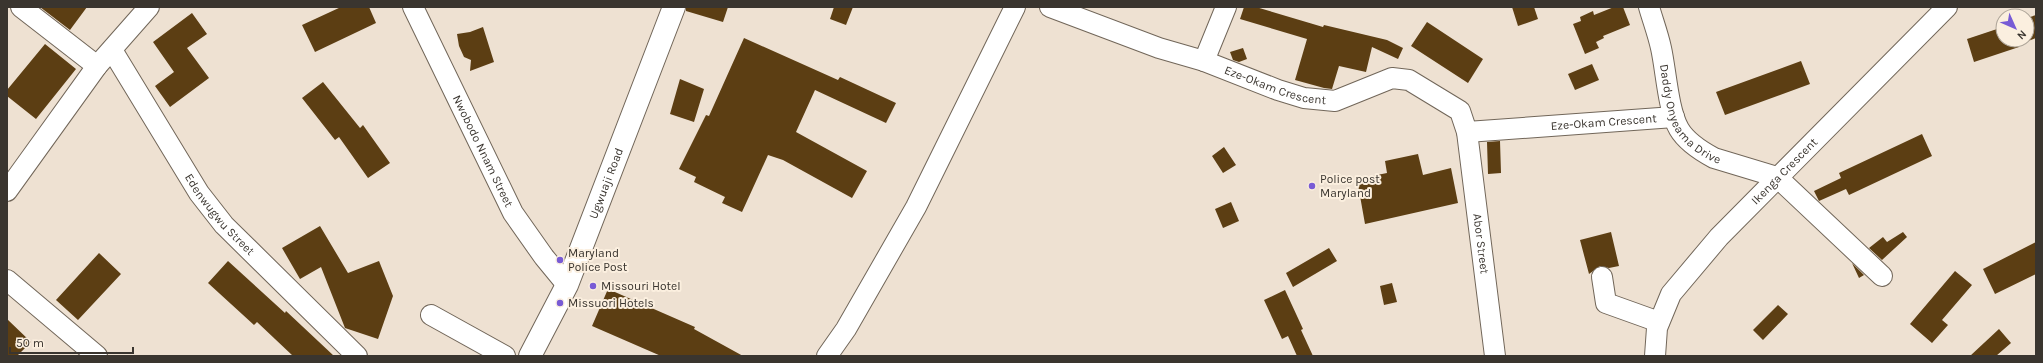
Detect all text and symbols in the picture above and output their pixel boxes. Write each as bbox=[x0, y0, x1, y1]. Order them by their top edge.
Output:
north arrow bbox=[1995, 8, 2035, 48]
text: N bbox=[2014, 27, 2029, 42]
street label: Eze-Okam Crescent bbox=[1222, 63, 1327, 107]
street label: Daddy Onyeama Drive bbox=[1657, 63, 1722, 167]
street label: Nwobodo Nnam Street bbox=[450, 93, 516, 210]
street label: Eze-Okam Crescent bbox=[1550, 111, 1658, 133]
street label: Ikenga Crescent bbox=[1748, 135, 1821, 207]
street label: Ugwuaji Road bbox=[586, 146, 626, 221]
street label: Edenwugwu Street bbox=[182, 171, 258, 258]
place label: Police post Maryland bbox=[1320, 172, 1380, 200]
marker: Police post Maryland bbox=[1307, 181, 1317, 191]
street label: Abor Street bbox=[1470, 213, 1492, 275]
place label: Maryland Police Post bbox=[568, 246, 628, 274]
marker: Maryland Police Post bbox=[555, 255, 565, 265]
place label: Missouri Hotel bbox=[601, 279, 681, 293]
marker: Missouri Hotel bbox=[588, 281, 598, 291]
place label: Missuori Hotels bbox=[568, 296, 654, 310]
marker: Missuori Hotels bbox=[555, 298, 565, 308]
scale bar bbox=[10, 329, 133, 355]
text: 50 m bbox=[16, 336, 44, 350]

